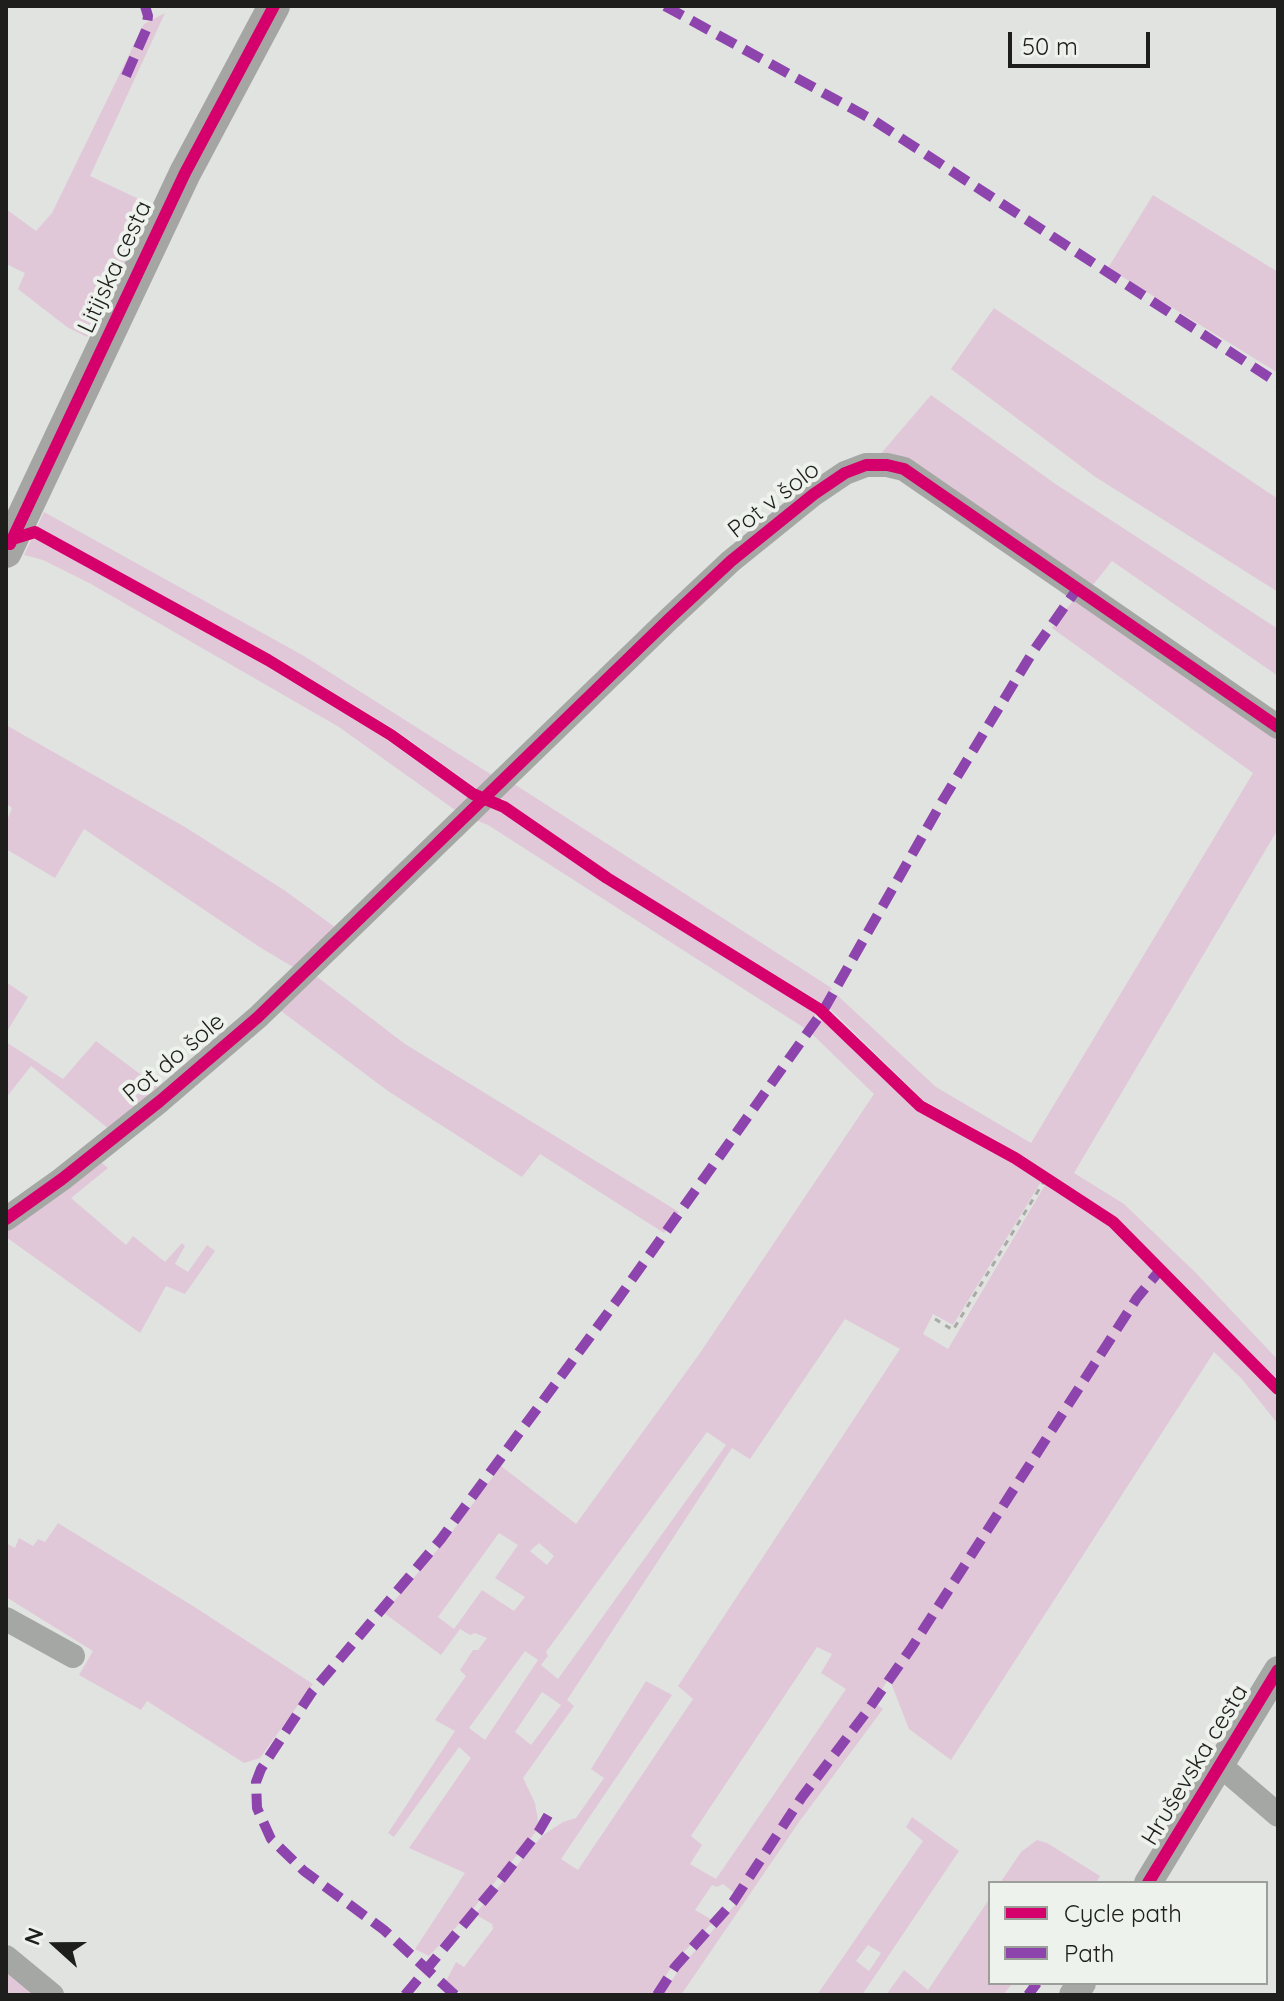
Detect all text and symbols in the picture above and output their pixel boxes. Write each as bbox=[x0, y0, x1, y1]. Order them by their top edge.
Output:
scale bar bbox=[1012, 16, 1154, 66]
text: 50 m bbox=[1022, 31, 1078, 61]
street label: Litijska cesta bbox=[72, 196, 158, 338]
street label: Pot v šolo bbox=[723, 455, 825, 545]
street label: Pot do šole bbox=[117, 1007, 231, 1109]
street label: Hruševska cesta bbox=[1136, 1679, 1254, 1851]
legend bbox=[988, 1881, 1268, 1985]
text: Cycle path bbox=[1064, 1898, 1182, 1928]
north arrow bbox=[16, 1905, 96, 1985]
text: N bbox=[18, 1924, 50, 1949]
text: Path bbox=[1064, 1938, 1115, 1968]

